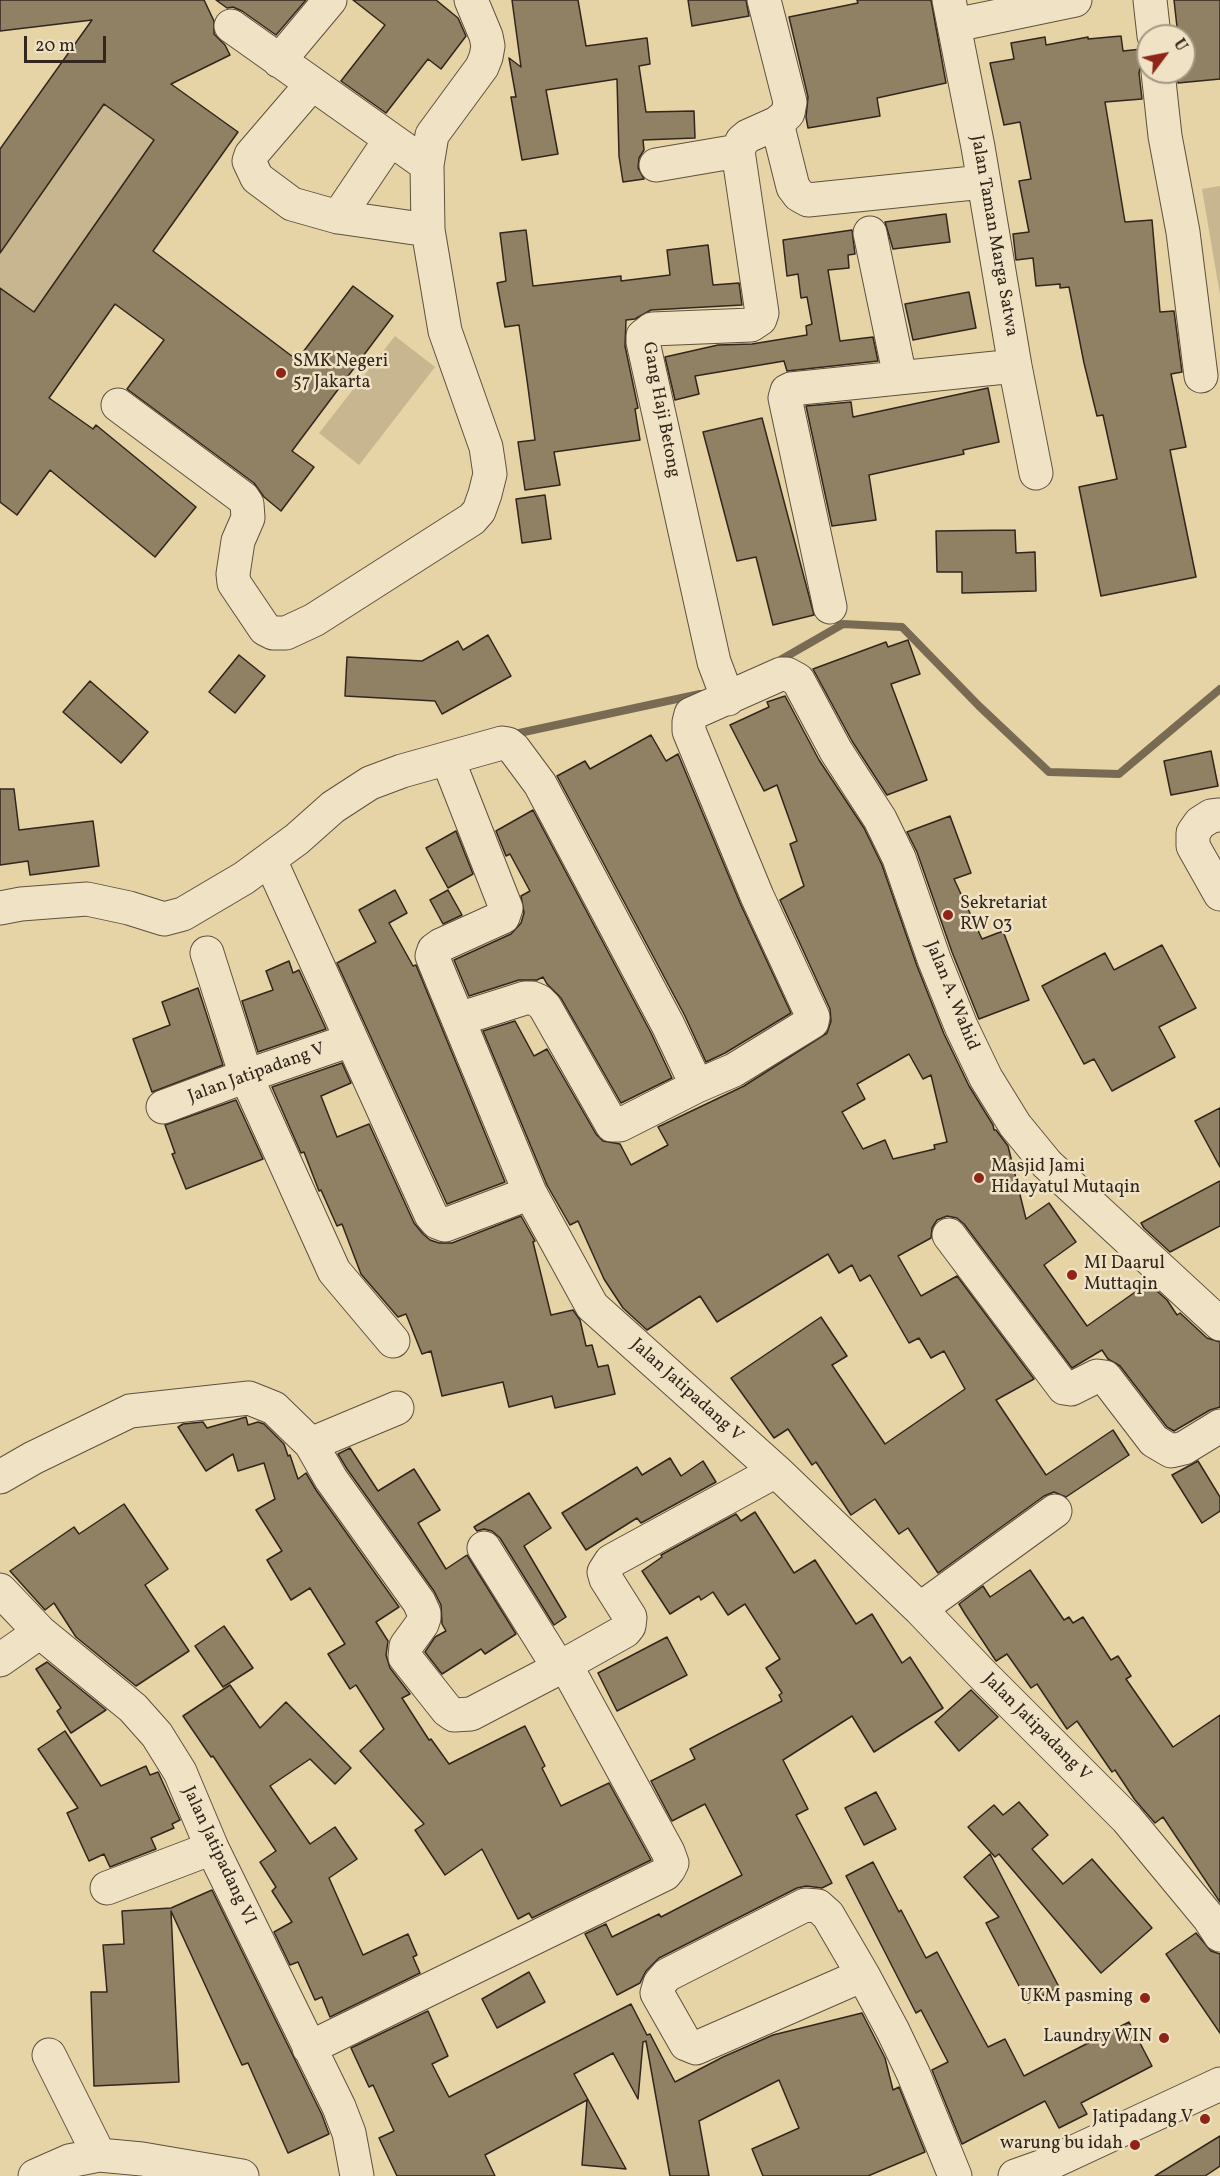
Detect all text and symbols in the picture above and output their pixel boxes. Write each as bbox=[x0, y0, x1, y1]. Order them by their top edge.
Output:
scale bar bbox=[27, 24, 110, 62]
north arrow bbox=[1136, 24, 1196, 84]
text: 20 m bbox=[35, 34, 75, 59]
text: U bbox=[1167, 35, 1192, 56]
street label: Jalan Taman Marga Satwa bbox=[965, 134, 1021, 338]
street label: Gang Haji Betong bbox=[636, 340, 684, 480]
place label: SMK Negeri 57 Jakarta bbox=[293, 352, 388, 394]
marker: SMK Negeri 57 Jakarta bbox=[274, 366, 288, 380]
place label: Sekretariat RW 03 bbox=[960, 894, 1048, 936]
marker: Sekretariat RW 03 bbox=[941, 908, 955, 922]
street label: Jalan A. Wahid bbox=[919, 938, 983, 1054]
street label: Jalan Jatipadang V bbox=[186, 1039, 328, 1109]
place label: Masjid Jami Hidayatul Mutaqin bbox=[991, 1157, 1140, 1200]
marker: Masjid Jami Hidayatul Mutaqin bbox=[972, 1171, 986, 1185]
place label: MI Daarul Muttaqin bbox=[1084, 1254, 1165, 1296]
marker: MI Daarul Muttaqin bbox=[1065, 1268, 1079, 1282]
street label: Jalan Jatipadang V bbox=[625, 1335, 747, 1447]
street label: Jalan Jatipadang V bbox=[977, 1669, 1095, 1787]
street label: Jalan Jatipadang VI bbox=[176, 1783, 260, 1929]
place label: UKM pasming bbox=[1020, 1987, 1133, 2009]
marker: UKM pasming bbox=[1138, 1991, 1152, 2005]
place label: Laundry WIN bbox=[1043, 2027, 1152, 2049]
marker: Laundry WIN bbox=[1157, 2031, 1171, 2045]
place label: Jatipadang V bbox=[1092, 2108, 1193, 2130]
marker: Jatipadang V bbox=[1198, 2112, 1212, 2126]
place label: warung bu idah bbox=[1000, 2134, 1123, 2156]
marker: warung bu idah bbox=[1128, 2138, 1142, 2152]

